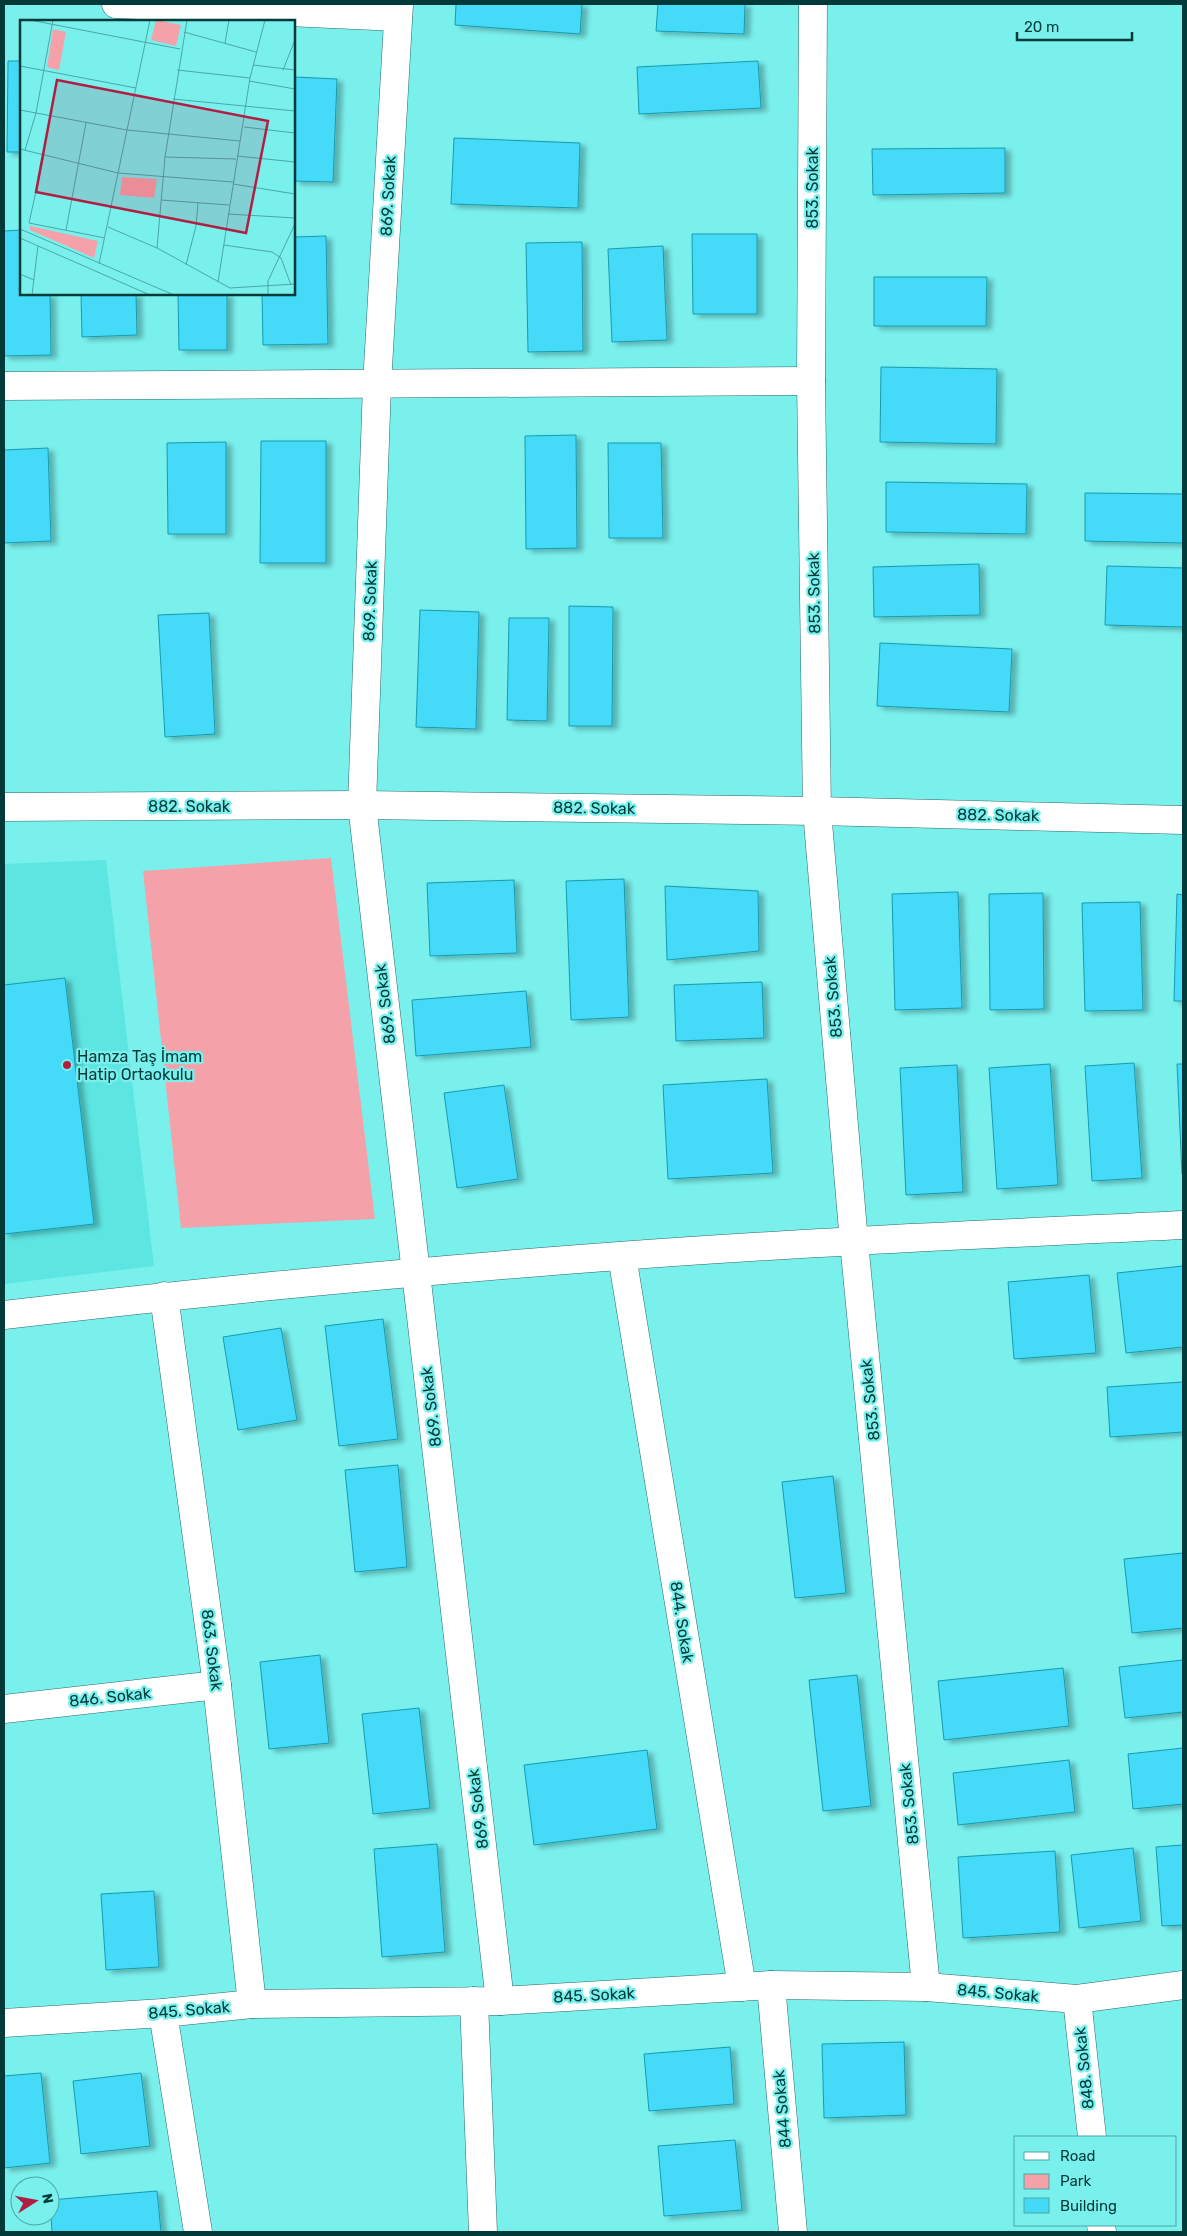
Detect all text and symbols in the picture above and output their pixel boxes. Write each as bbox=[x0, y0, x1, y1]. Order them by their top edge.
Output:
scale bar bbox=[1017, 10, 1132, 42]
text: 20 m bbox=[1024, 18, 1059, 36]
inset map bbox=[20, 20, 295, 295]
street label: 853. Sokak bbox=[803, 146, 822, 229]
street label: 869. Sokak bbox=[376, 155, 400, 237]
street label: 853. Sokak bbox=[804, 551, 824, 634]
street label: 869. Sokak bbox=[359, 560, 381, 642]
street label: 882. Sokak bbox=[148, 797, 231, 816]
street label: 882. Sokak bbox=[553, 798, 636, 818]
street label: 882. Sokak bbox=[957, 805, 1040, 825]
street label: 853. Sokak bbox=[820, 955, 846, 1038]
street label: 869. Sokak bbox=[371, 962, 399, 1045]
place label: Hamza Taş İmam Hatip Ortaokulu bbox=[77, 1047, 202, 1084]
marker: Hamza Taş İmam Hatip Ortaokulu bbox=[61, 1059, 73, 1071]
street label: 853. Sokak bbox=[856, 1358, 884, 1442]
street label: 869. Sokak bbox=[417, 1365, 445, 1448]
street label: 844. Sokak bbox=[666, 1580, 698, 1665]
street label: 863. Sokak bbox=[198, 1608, 226, 1692]
street label: 846. Sokak bbox=[68, 1683, 153, 1711]
street label: 853. Sokak bbox=[895, 1762, 923, 1846]
street label: 869. Sokak bbox=[464, 1767, 492, 1850]
street label: 845. Sokak bbox=[956, 1980, 1040, 2006]
street label: 845. Sokak bbox=[553, 1983, 636, 2007]
street label: 845. Sokak bbox=[147, 1997, 231, 2023]
street label: 848. Sokak bbox=[1070, 2025, 1098, 2110]
street label: 844 Sokak bbox=[769, 2068, 795, 2149]
legend bbox=[1014, 2136, 1177, 2226]
text: Road bbox=[1060, 2147, 1096, 2165]
text: Park bbox=[1060, 2172, 1091, 2190]
north arrow bbox=[10, 2176, 60, 2226]
text: N bbox=[38, 2192, 57, 2205]
text: Building bbox=[1060, 2197, 1117, 2215]

